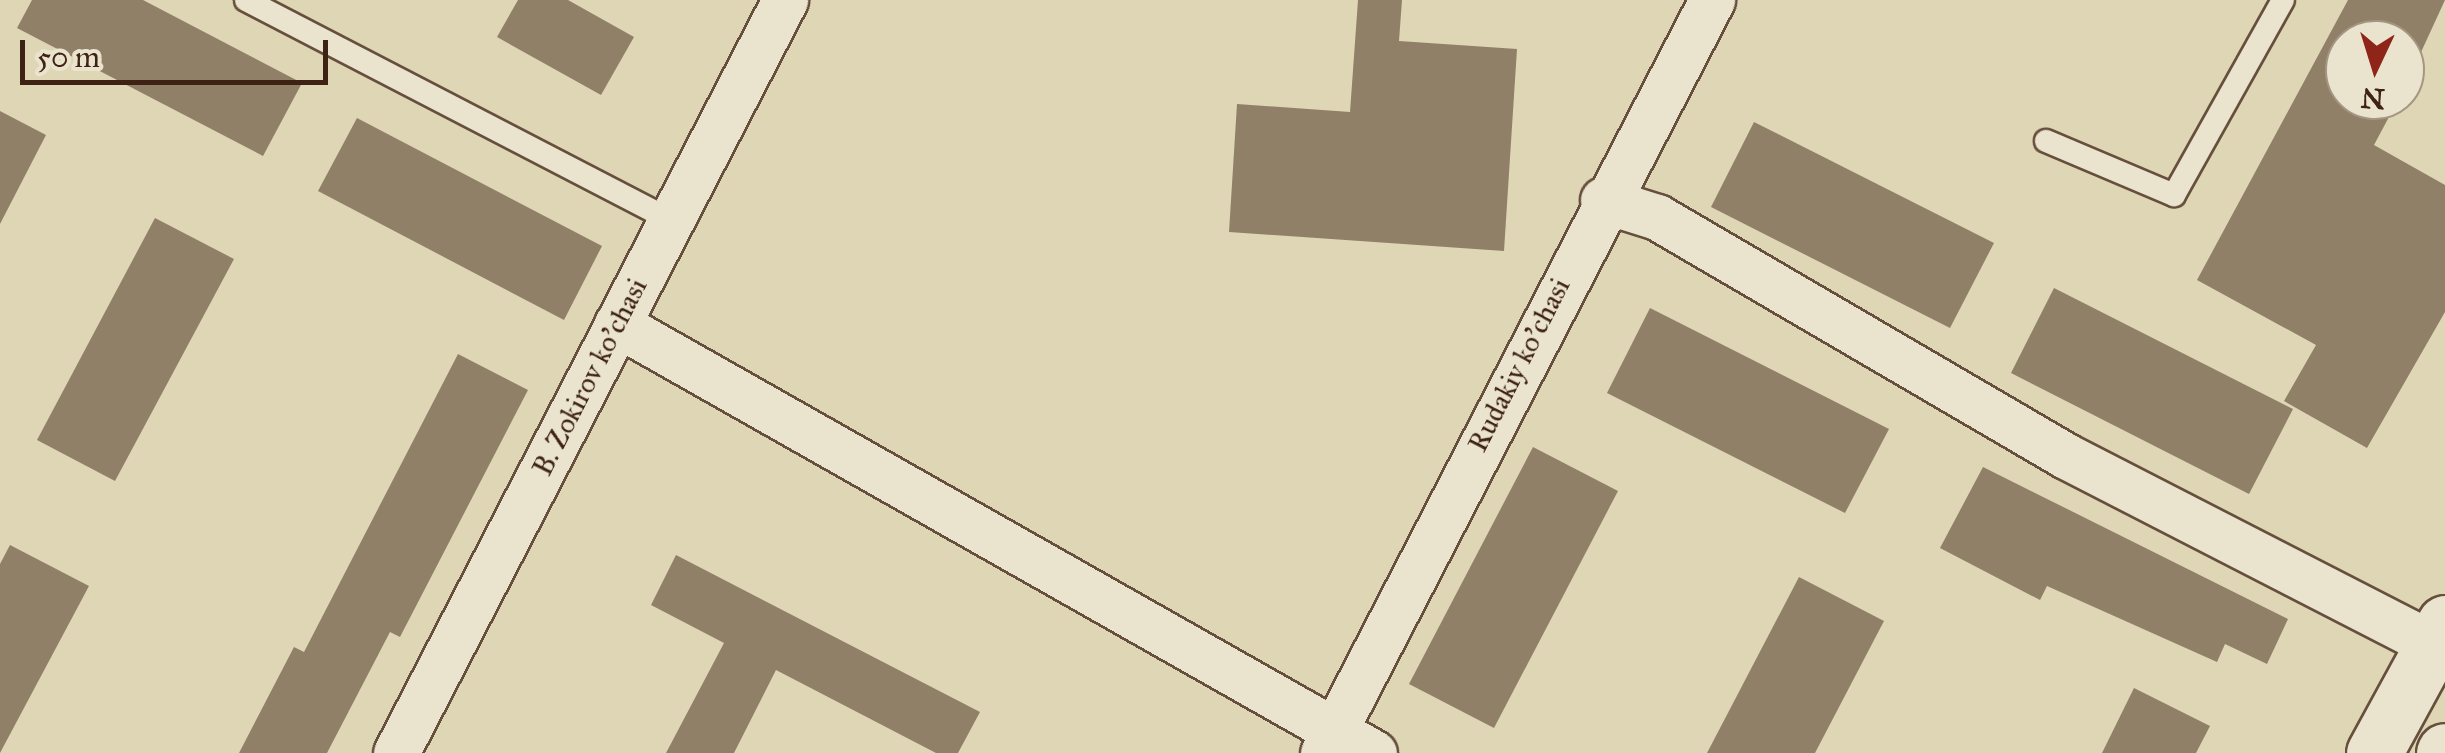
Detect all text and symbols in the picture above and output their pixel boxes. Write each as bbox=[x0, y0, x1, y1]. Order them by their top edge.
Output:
scale bar bbox=[25, 20, 332, 82]
north arrow bbox=[2325, 20, 2425, 120]
text: 50 m bbox=[37, 39, 100, 75]
text: N bbox=[2360, 80, 2386, 117]
street label: B. Zokirov ko'chasi bbox=[526, 273, 654, 481]
street label: Rudakiy ko'chasi bbox=[1461, 273, 1577, 457]

